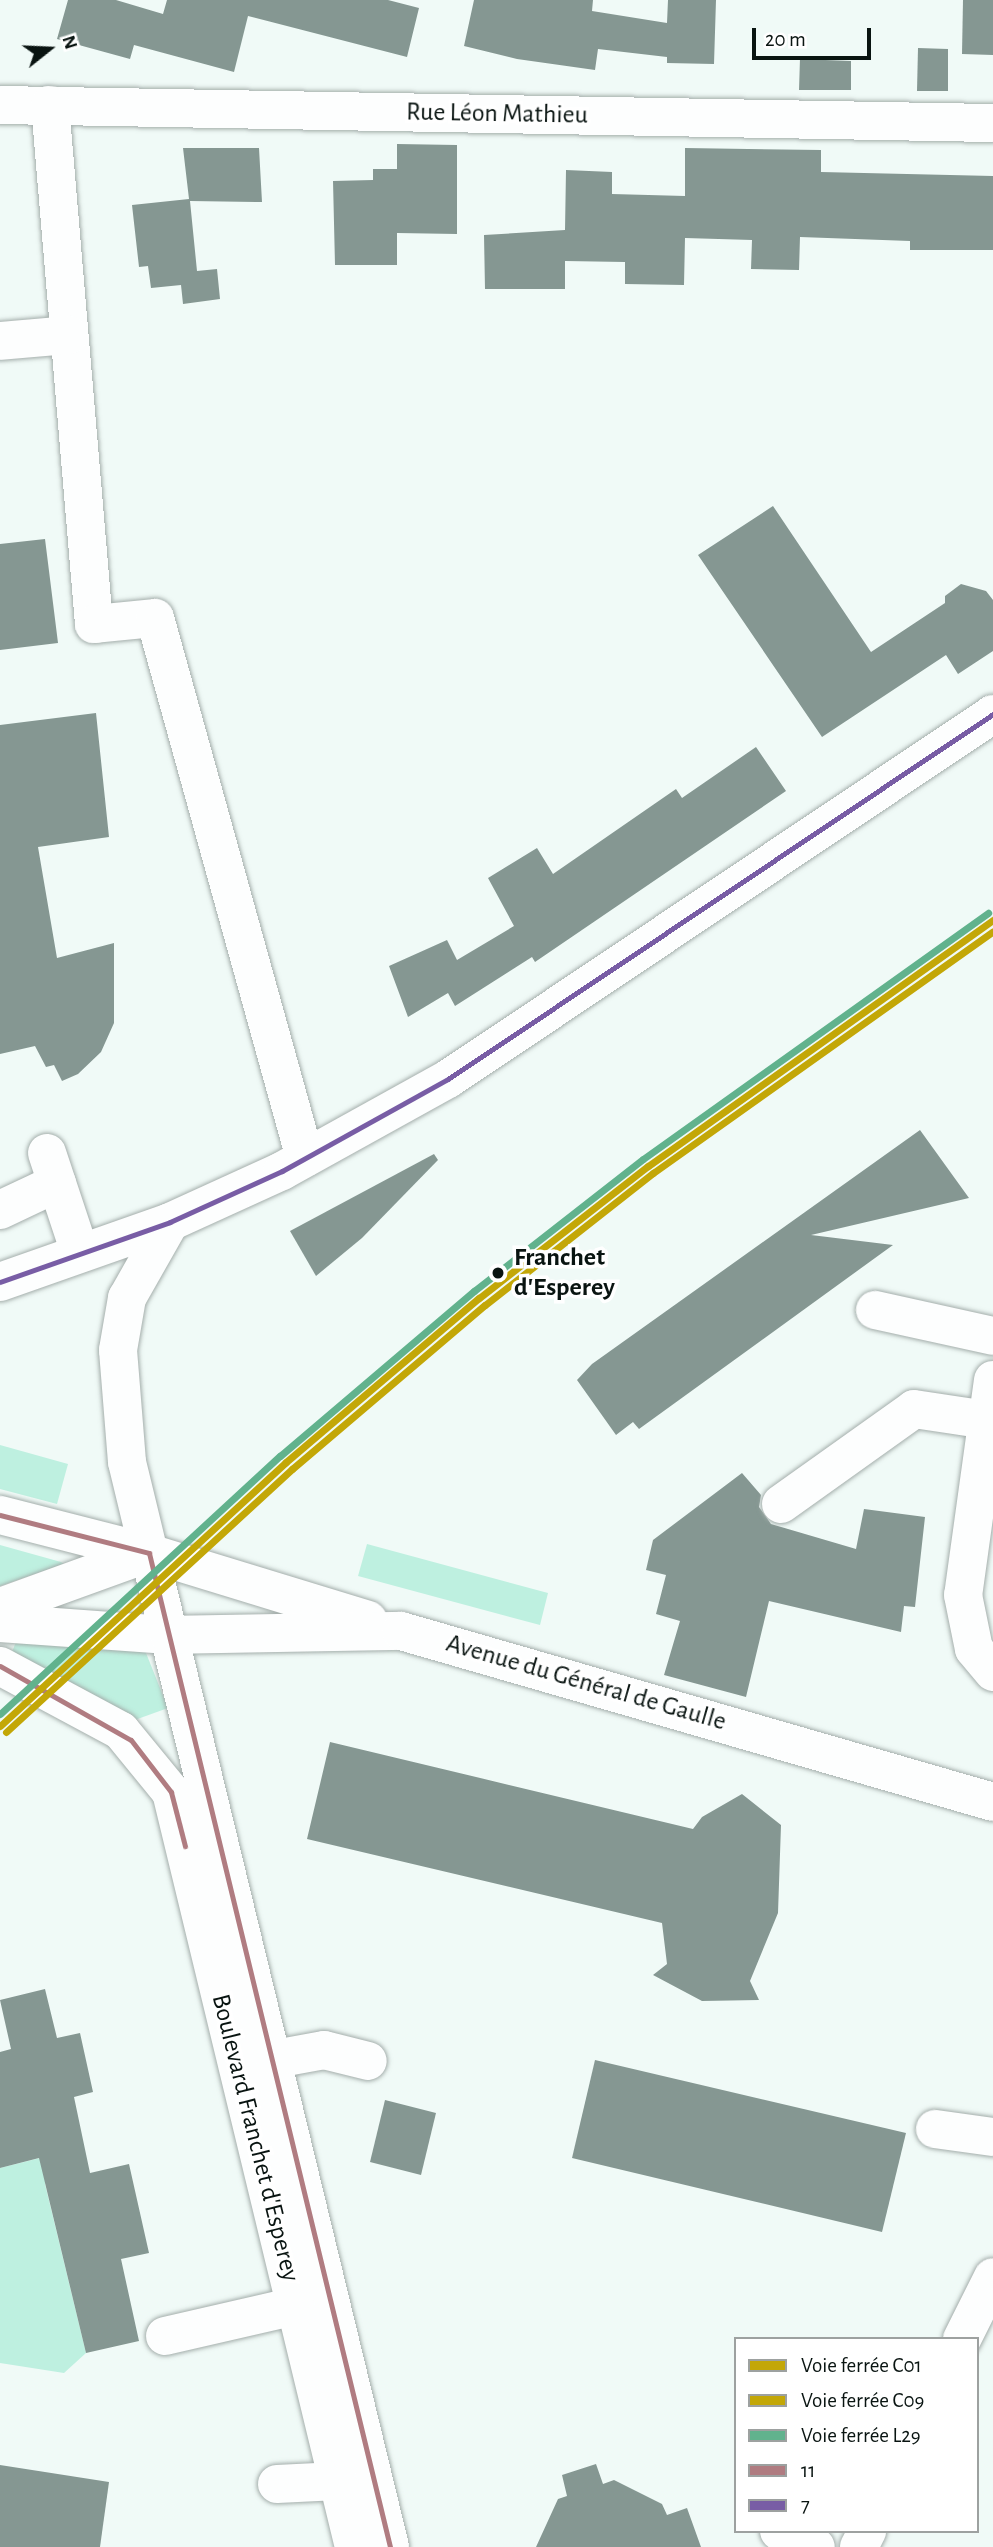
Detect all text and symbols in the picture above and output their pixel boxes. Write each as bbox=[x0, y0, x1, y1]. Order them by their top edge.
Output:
north arrow bbox=[14, 14, 84, 84]
scale bar bbox=[755, 14, 874, 58]
text: 20 m bbox=[765, 29, 806, 50]
text: N bbox=[58, 33, 81, 52]
street label: Rue Léon Mathieu bbox=[406, 97, 588, 131]
place label: Franchet d'Esperey bbox=[514, 1242, 615, 1304]
marker: Franchet d'Esperey bbox=[488, 1263, 508, 1283]
street label: Avenue du Général de Gaulle bbox=[443, 1628, 729, 1738]
street label: Boulevard Franchet d'Esperey bbox=[204, 1991, 306, 2285]
legend bbox=[734, 2337, 979, 2533]
text: Voie ferrée C01 bbox=[801, 2355, 922, 2376]
text: Voie ferrée C09 bbox=[801, 2390, 924, 2411]
text: Voie ferrée L29 bbox=[801, 2425, 921, 2446]
text: 11 bbox=[801, 2460, 815, 2481]
text: 7 bbox=[801, 2495, 810, 2516]

